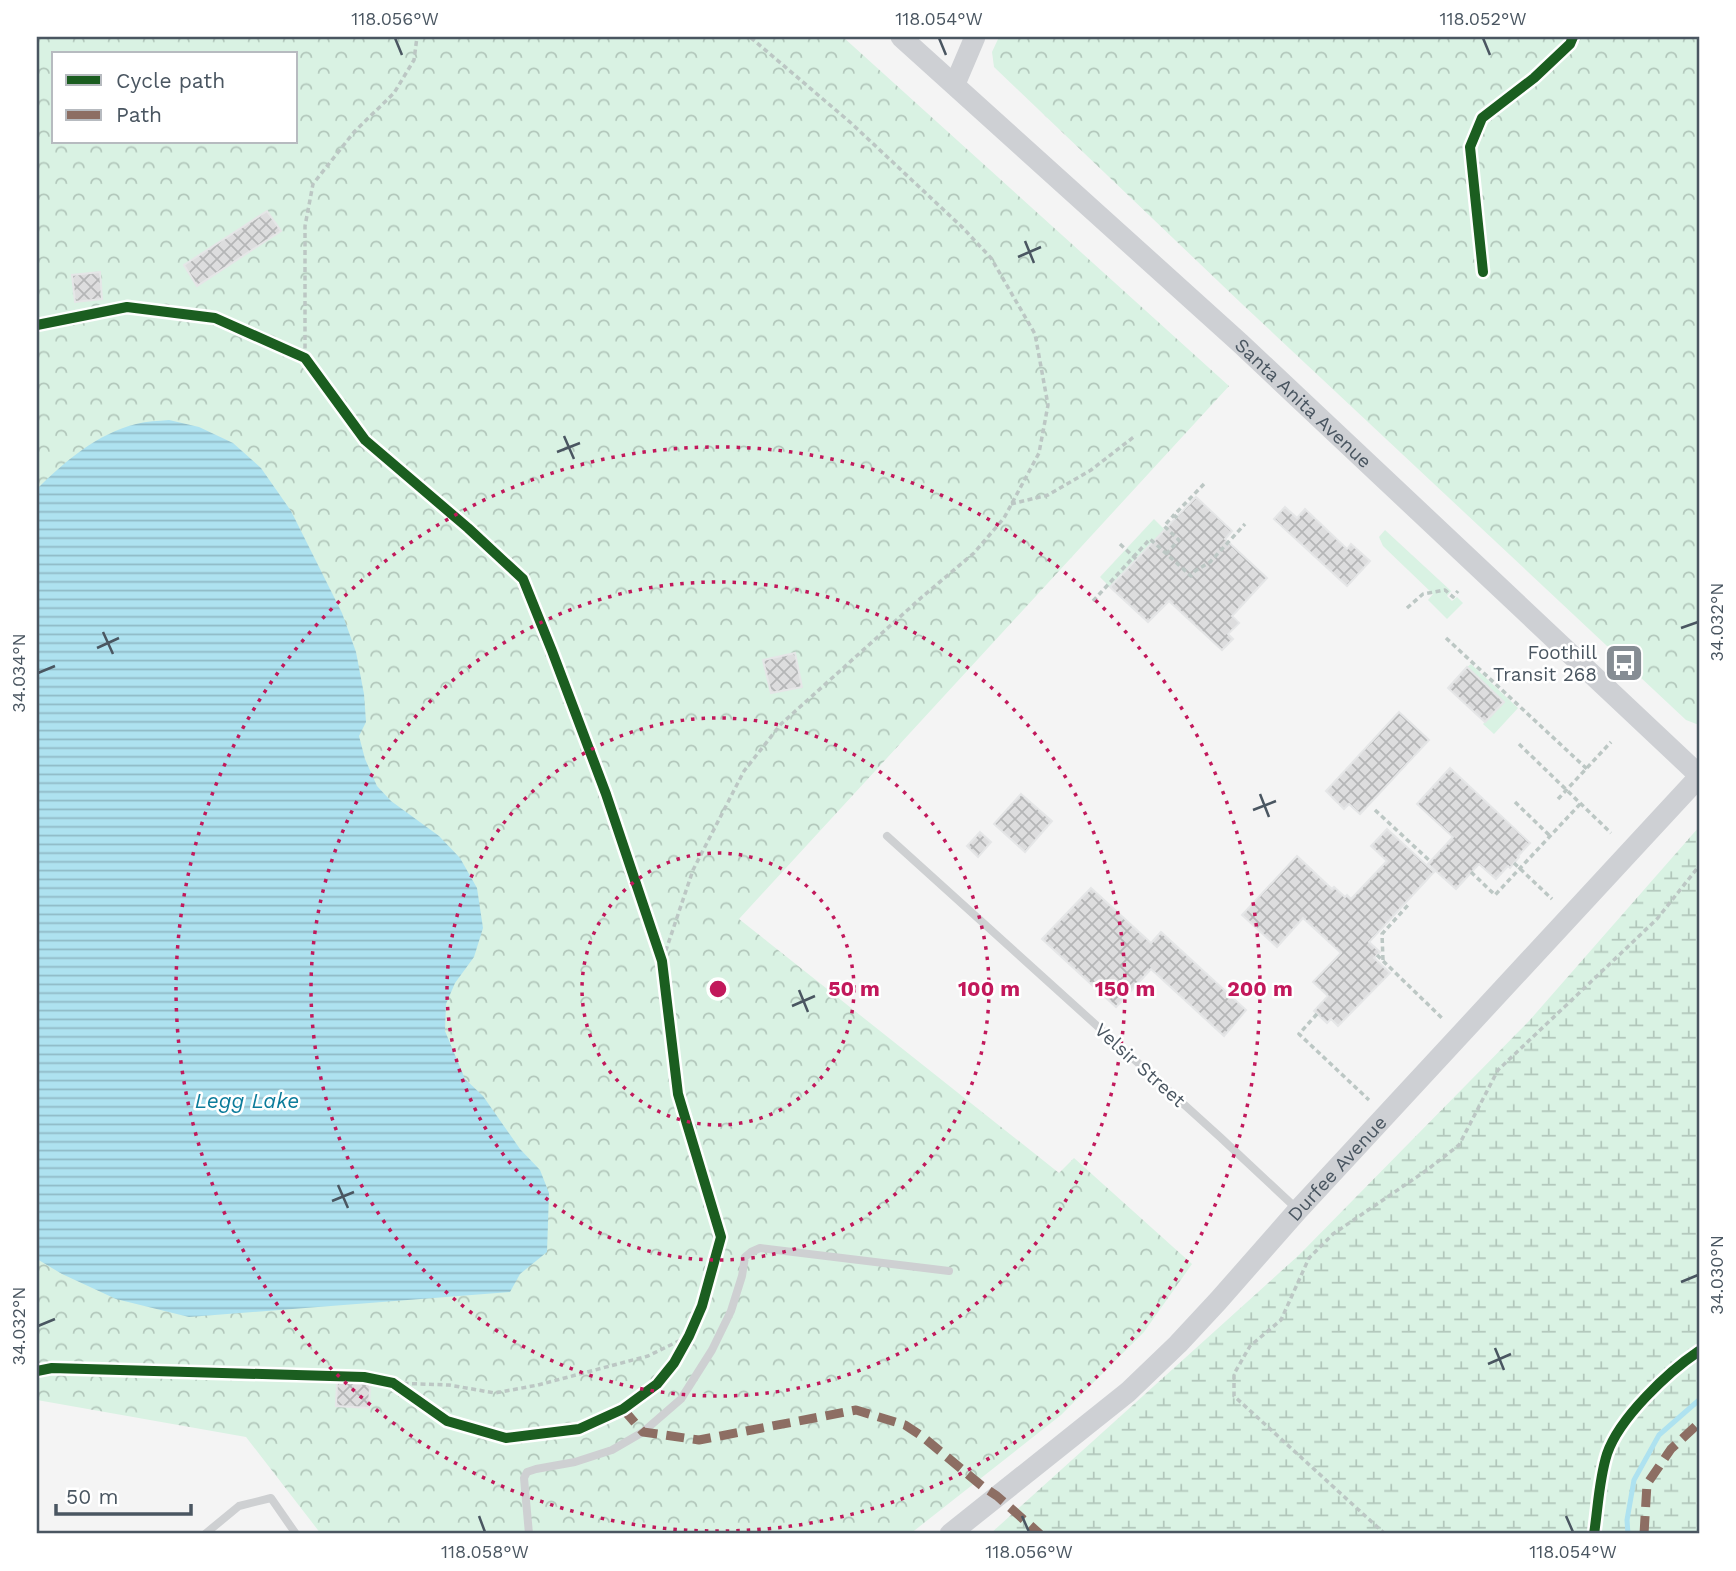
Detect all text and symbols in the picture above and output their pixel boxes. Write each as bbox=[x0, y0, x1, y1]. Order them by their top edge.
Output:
text: 118.056°W bbox=[351, 8, 439, 29]
text: 118.054°W bbox=[895, 8, 983, 29]
text: 118.052°W bbox=[1439, 8, 1527, 29]
legend bbox=[52, 52, 298, 144]
text: Cycle path bbox=[116, 68, 225, 93]
text: Path bbox=[116, 102, 162, 127]
street label: Santa Anita Avenue bbox=[1230, 333, 1377, 473]
text: 34.032°N bbox=[1706, 583, 1727, 661]
text: 34.034°N bbox=[8, 633, 29, 713]
place label: Foothill Transit 268 bbox=[1493, 641, 1597, 686]
bus stop icon: Foothill Transit 268 bbox=[1603, 642, 1645, 684]
text: 50 m bbox=[828, 976, 880, 1001]
text: 100 m bbox=[958, 976, 1020, 1001]
text: 150 m bbox=[1095, 976, 1155, 1001]
text: 200 m bbox=[1227, 976, 1293, 1001]
centre of rings bbox=[706, 977, 730, 1001]
street label: Velsir Street bbox=[1090, 1018, 1190, 1112]
water label: Legg Lake bbox=[195, 1088, 299, 1113]
street label: Durfee Avenue bbox=[1282, 1111, 1391, 1226]
text: 34.030°N bbox=[1706, 1235, 1727, 1315]
text: 34.032°N bbox=[8, 1287, 29, 1365]
scale bar bbox=[56, 1473, 191, 1517]
text: 50 m bbox=[66, 1484, 118, 1509]
text: 118.058°W bbox=[441, 1541, 529, 1562]
text: 118.056°W bbox=[985, 1541, 1073, 1562]
text: 118.054°W bbox=[1529, 1541, 1617, 1562]

